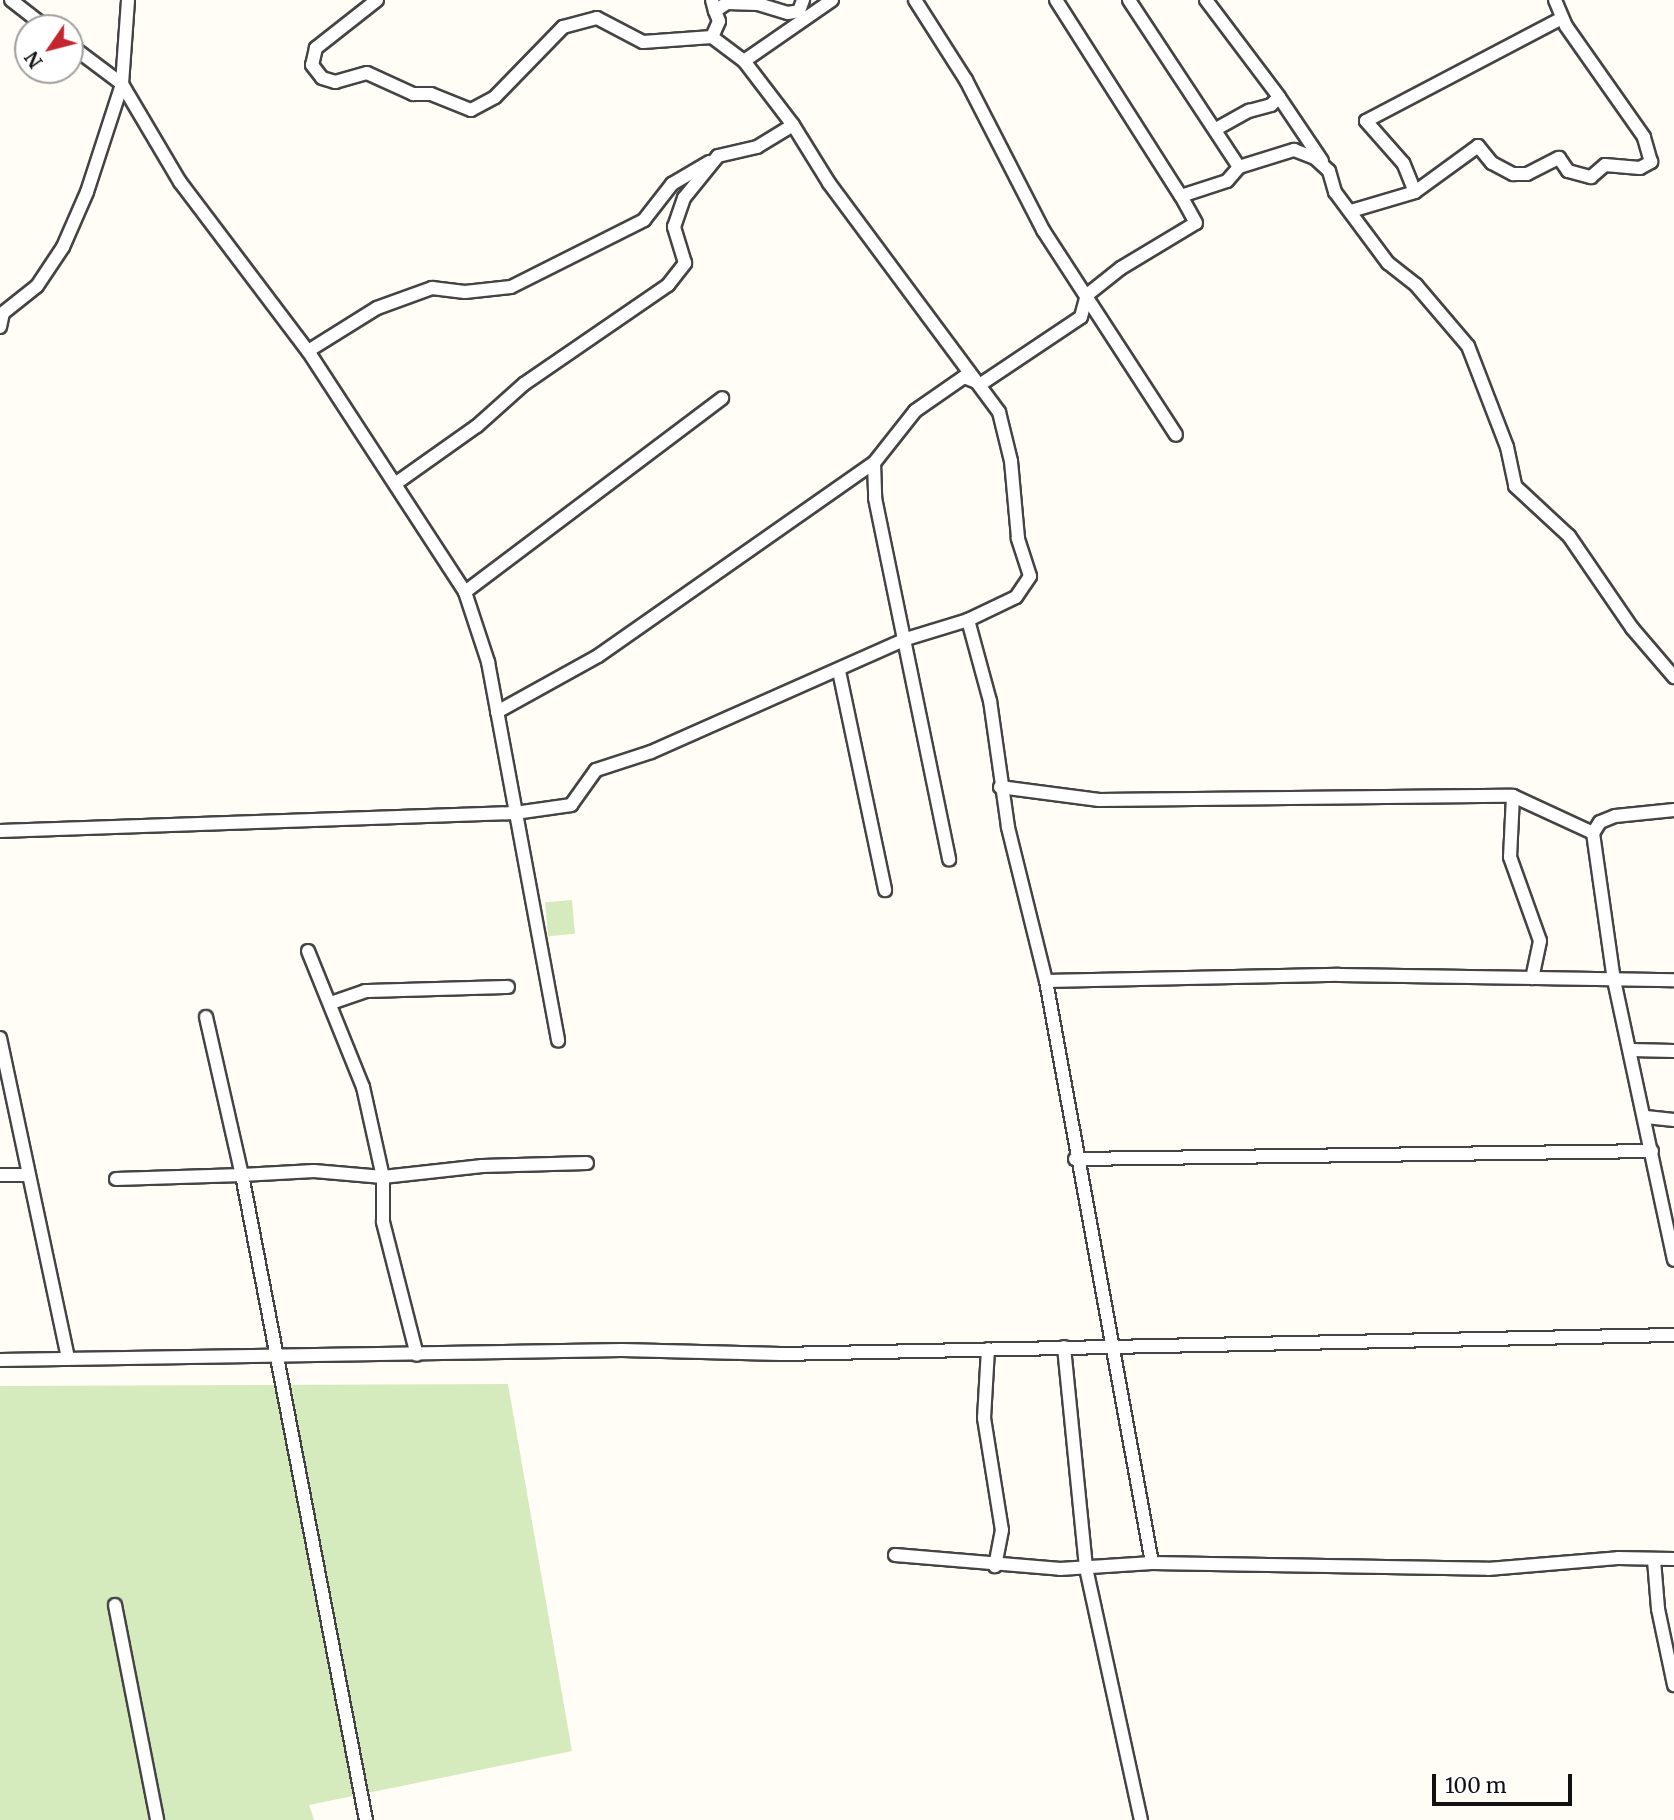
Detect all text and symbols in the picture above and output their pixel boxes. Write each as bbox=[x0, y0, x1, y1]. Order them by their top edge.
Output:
north arrow bbox=[14, 14, 84, 84]
text: N bbox=[19, 47, 48, 73]
scale bar bbox=[1436, 1760, 1576, 1804]
text: 100 m bbox=[1445, 1772, 1507, 1799]

